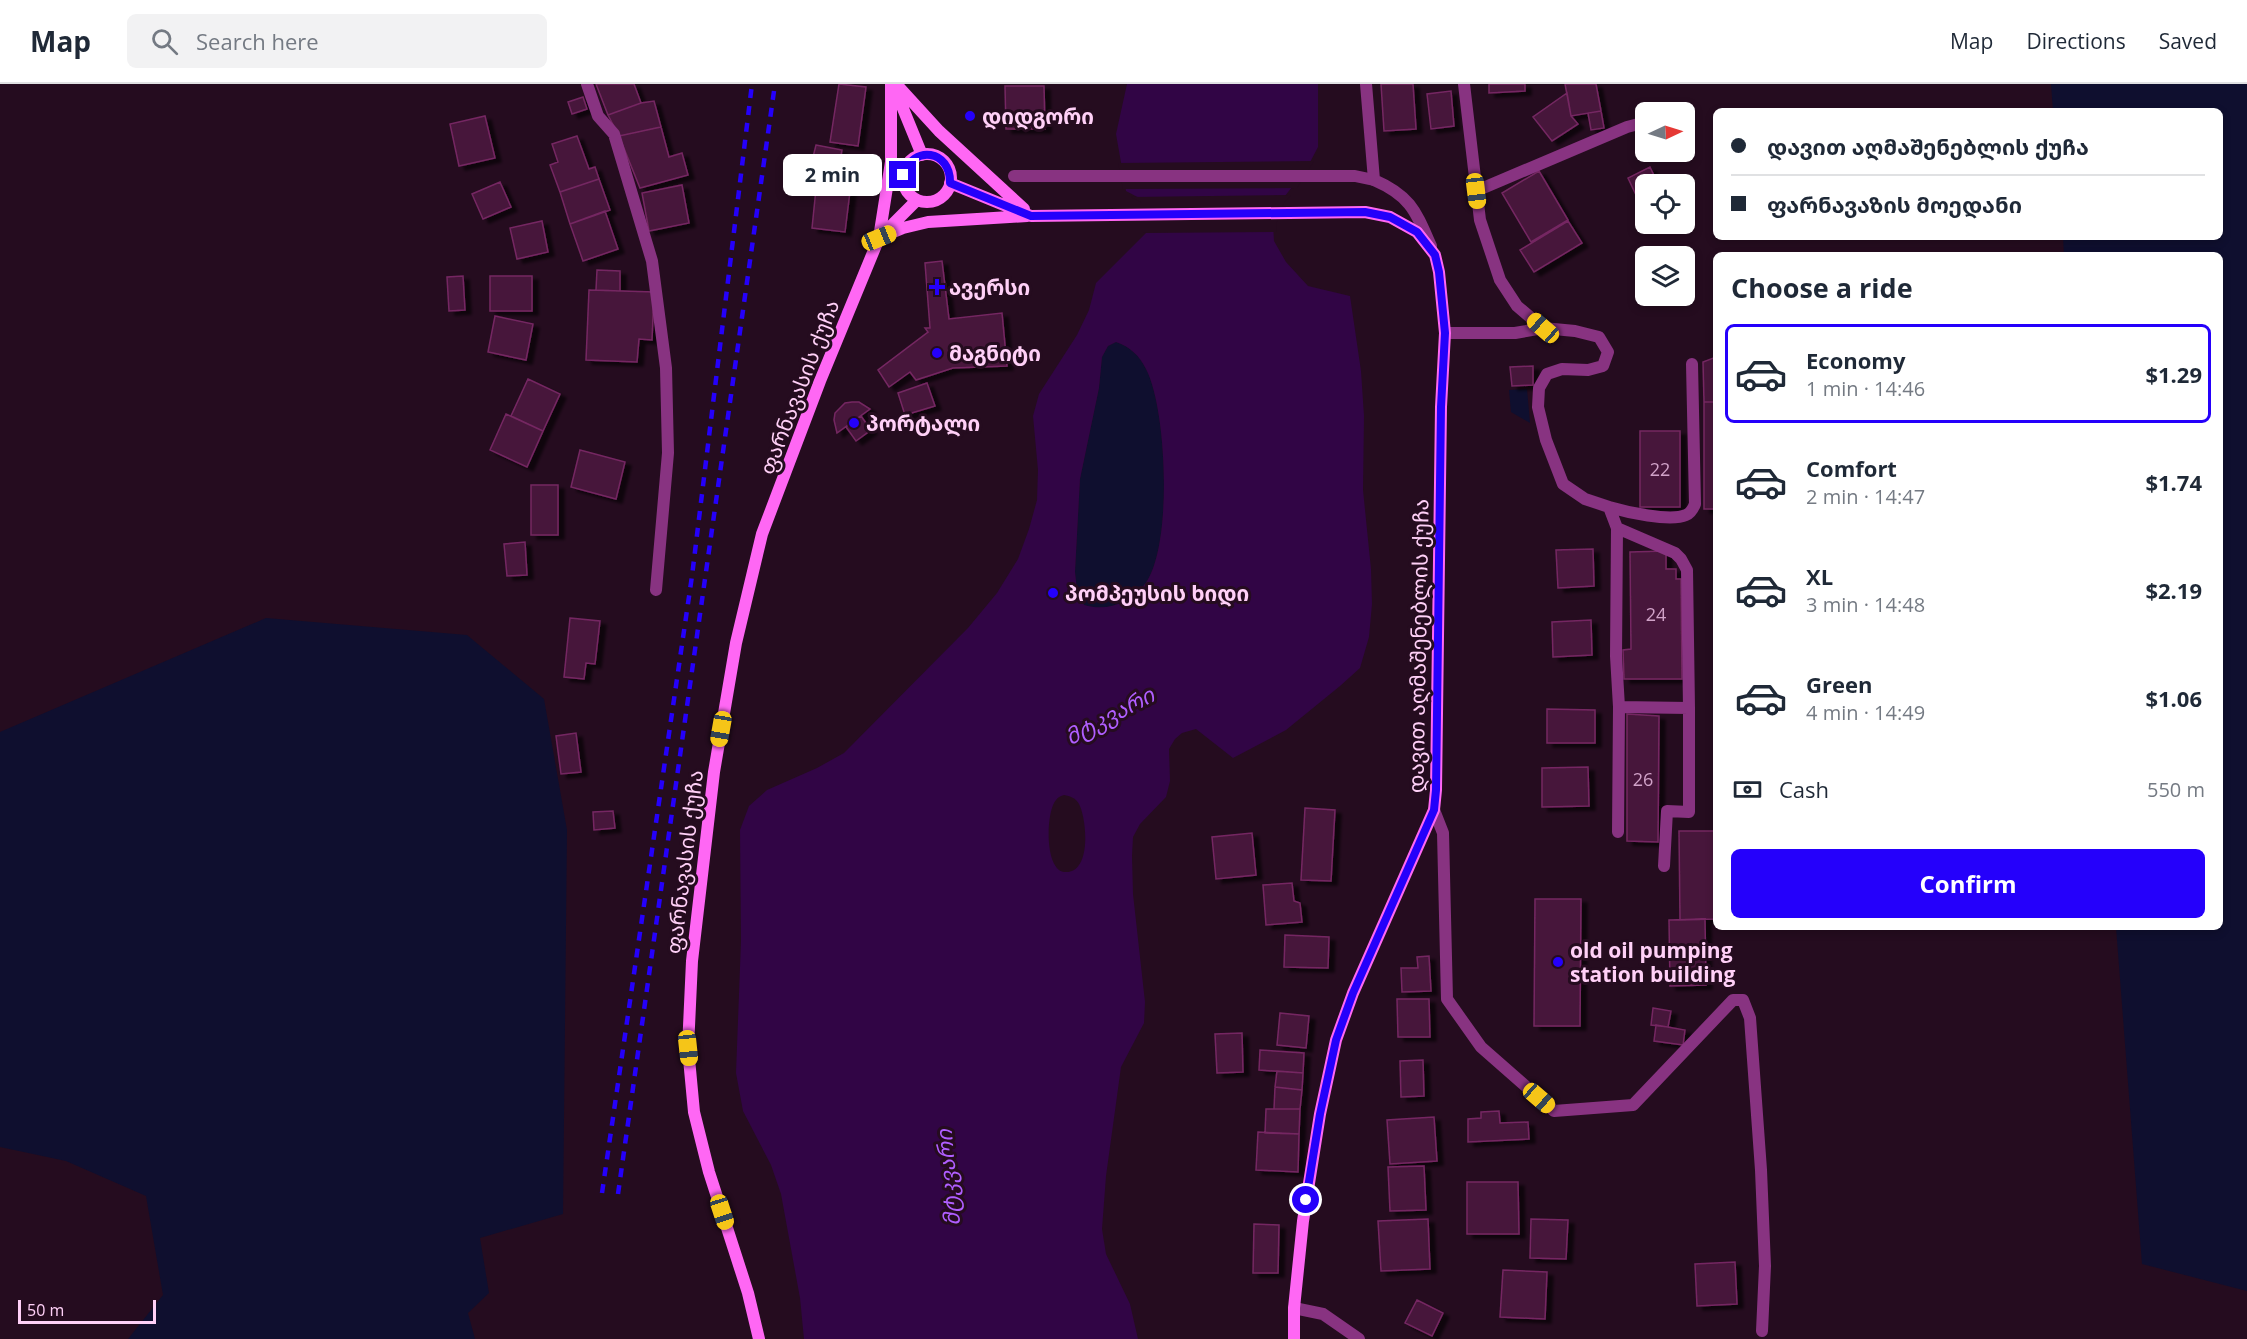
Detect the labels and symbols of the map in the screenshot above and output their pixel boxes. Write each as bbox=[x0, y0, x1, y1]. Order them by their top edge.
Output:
place label: დიდგორი bbox=[982, 102, 1094, 130]
north arrow bbox=[1635, 102, 1695, 162]
marker: დიდგორი bbox=[963, 109, 977, 123]
callout: 2 min bbox=[783, 154, 882, 196]
route end bbox=[889, 161, 916, 188]
car bbox=[1465, 172, 1487, 210]
car bbox=[859, 223, 899, 253]
place label: ავერსი bbox=[949, 273, 1030, 301]
marker: ავერსი bbox=[930, 280, 944, 294]
street label: ფარნავასის ქუჩა bbox=[753, 296, 845, 478]
car bbox=[1524, 309, 1562, 347]
place label: მაგნიტი bbox=[949, 339, 1041, 367]
marker: მაგნიტი bbox=[930, 346, 944, 360]
place label: პორტალი bbox=[866, 409, 980, 437]
marker: პორტალი bbox=[847, 416, 861, 430]
house number: 22 bbox=[1650, 457, 1670, 481]
street label: დავით აღმაშენებლის ქუჩა bbox=[1401, 499, 1435, 793]
place label: პომპეუსის ხიდი bbox=[1065, 579, 1249, 607]
marker: პომპეუსის ხიდი bbox=[1046, 586, 1060, 600]
house number: 24 bbox=[1646, 602, 1666, 626]
water label: მტკვარი bbox=[1059, 678, 1160, 751]
car bbox=[709, 710, 733, 748]
house number: 26 bbox=[1633, 767, 1653, 791]
street label: ფარნავასის ქუჩა bbox=[659, 768, 709, 956]
place label: old oil pumping station building bbox=[1570, 936, 1735, 988]
marker: old oil pumping station building bbox=[1551, 955, 1565, 969]
car bbox=[677, 1029, 699, 1067]
car bbox=[1520, 1079, 1558, 1117]
water label: მტკვარი bbox=[928, 1127, 966, 1228]
route start bbox=[1292, 1186, 1319, 1213]
car bbox=[708, 1192, 736, 1232]
scale bar bbox=[18, 1297, 156, 1324]

